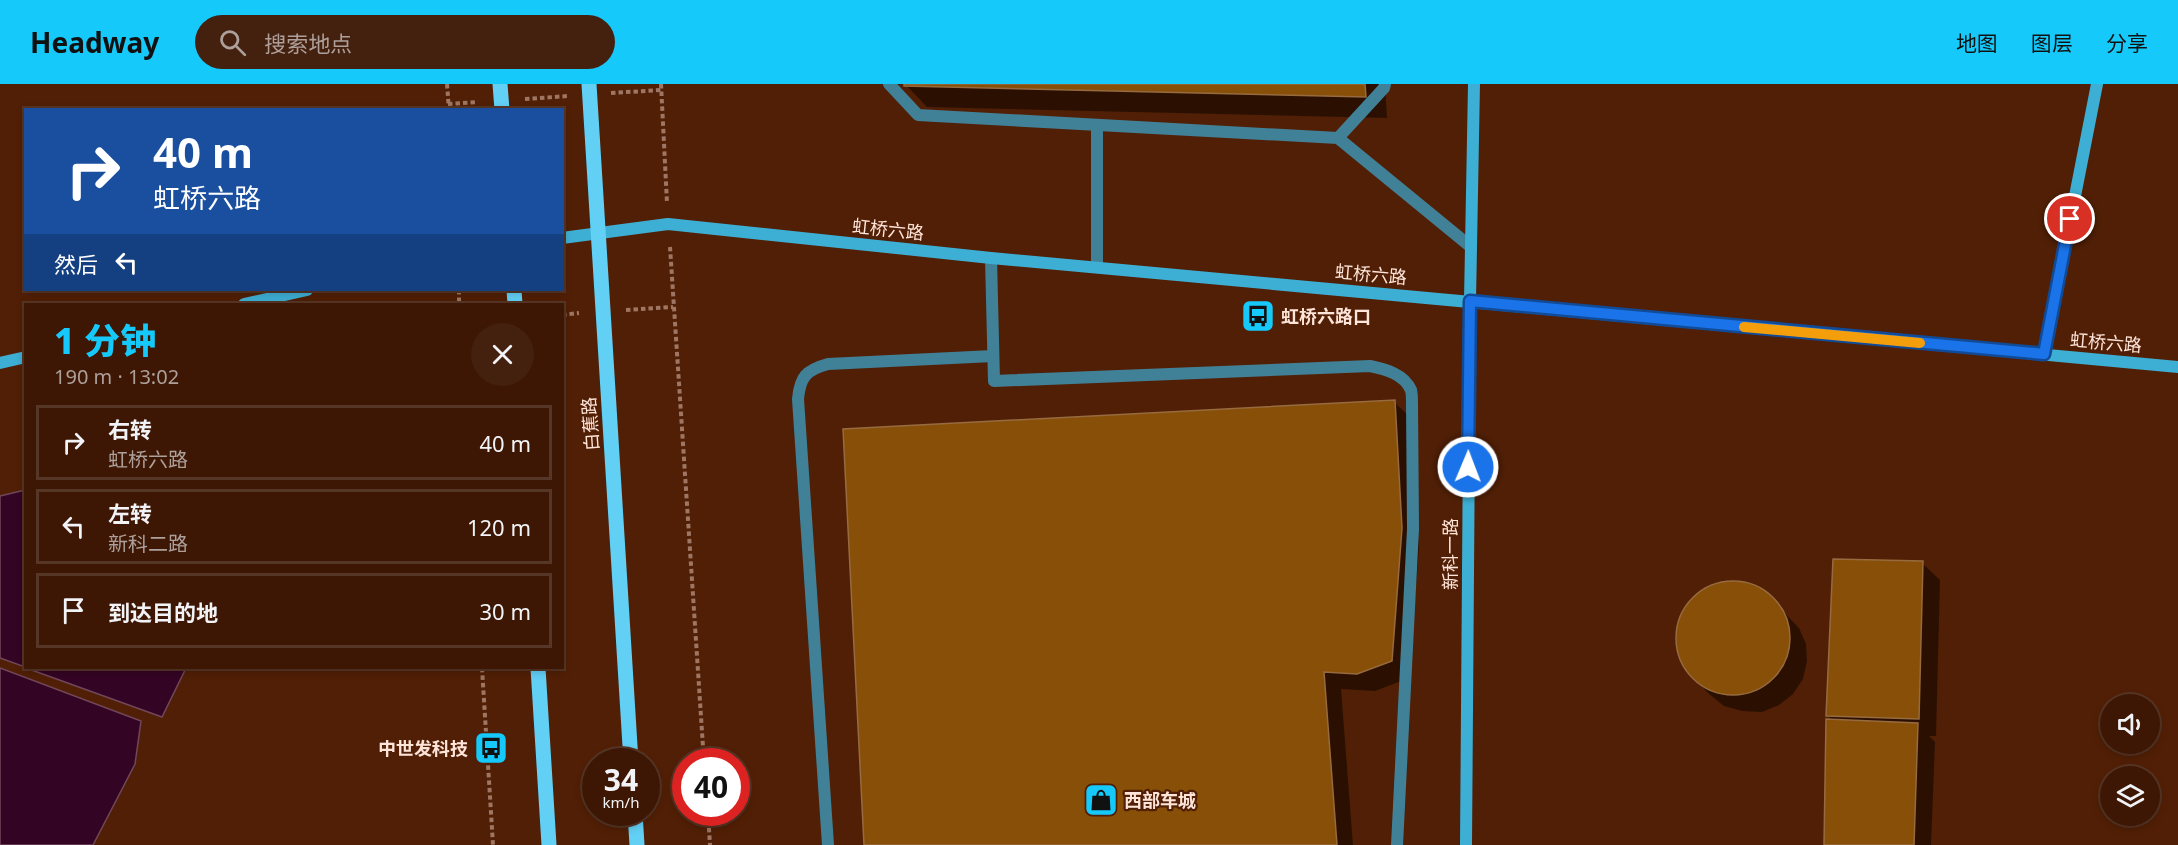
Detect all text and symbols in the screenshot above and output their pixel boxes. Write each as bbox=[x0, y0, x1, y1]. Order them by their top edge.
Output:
search box bbox=[195, 15, 615, 69]
text: Headway bbox=[30, 23, 159, 61]
icon: search bbox=[216, 26, 249, 59]
text: 搜索地点 bbox=[264, 28, 352, 58]
text: 地图 bbox=[1956, 29, 1998, 57]
text: 图层 bbox=[2031, 29, 2073, 57]
text: 分享 bbox=[2106, 29, 2148, 57]
text: 40 m bbox=[153, 123, 253, 180]
icon: right bbox=[54, 132, 132, 210]
text: 虹桥六路 bbox=[153, 179, 261, 216]
pin bbox=[2044, 193, 2095, 244]
icon: arrive bbox=[2053, 202, 2086, 235]
street label: 虹桥六路 bbox=[851, 213, 925, 245]
icon: left bbox=[110, 246, 143, 279]
text: 然后 bbox=[54, 249, 98, 279]
street label: 虹桥六路 bbox=[1334, 259, 1408, 289]
bus stop icon: 虹桥六路口 bbox=[1240, 298, 1276, 334]
place label: 虹桥六路口 bbox=[1281, 304, 1371, 328]
text: 1 分钟 bbox=[54, 316, 156, 365]
button: close bbox=[471, 323, 534, 386]
street label: 虹桥六路 bbox=[2069, 327, 2143, 357]
text: 190 m · 13:02 bbox=[54, 363, 179, 390]
street label: 白蕉路 bbox=[576, 396, 604, 452]
text: 右转 bbox=[108, 414, 152, 444]
icon: right bbox=[57, 426, 90, 459]
text: 40 m bbox=[480, 428, 531, 458]
position arrow bbox=[1436, 435, 1500, 499]
text: 虹桥六路 bbox=[108, 446, 188, 473]
text: 左转 bbox=[108, 498, 152, 528]
icon: left bbox=[57, 510, 90, 543]
text: 120 m bbox=[467, 512, 531, 542]
street label: 新科一路 bbox=[1438, 518, 1462, 590]
text: 新科二路 bbox=[108, 530, 188, 557]
icon: arrive bbox=[57, 594, 90, 627]
text: 30 m bbox=[480, 596, 531, 626]
text: 到达目的地 bbox=[108, 597, 218, 627]
map controls bbox=[2100, 694, 2160, 826]
button: sound bbox=[2100, 694, 2160, 754]
bus stop icon: 中世发科技 bbox=[473, 730, 509, 766]
place label: 中世发科技 bbox=[378, 736, 468, 760]
speed limit sign: 40 bbox=[672, 748, 750, 826]
text: 34 bbox=[604, 759, 638, 800]
button: layers bbox=[2100, 766, 2160, 826]
shop icon: 西部车城 bbox=[1083, 782, 1119, 818]
place label: 西部车城 bbox=[1124, 788, 1196, 812]
text: km/h bbox=[603, 792, 639, 812]

